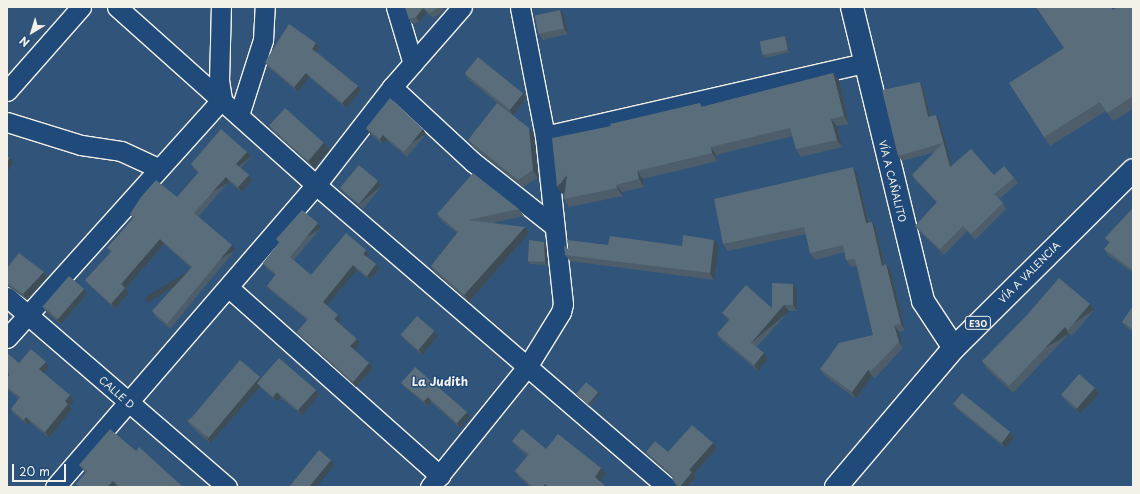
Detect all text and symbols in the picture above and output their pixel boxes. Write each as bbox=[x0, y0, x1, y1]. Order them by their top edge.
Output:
north arrow bbox=[12, 12, 52, 52]
text: N bbox=[16, 32, 33, 51]
street label: VÍA A CAÑALITO bbox=[877, 138, 909, 224]
street label: VÍA A VALENCIA bbox=[995, 238, 1063, 306]
road number: E30 bbox=[964, 316, 992, 330]
street label: CALLE D bbox=[96, 373, 138, 411]
district label: La Judith bbox=[411, 375, 469, 389]
scale bar bbox=[14, 456, 68, 482]
text: 20 m bbox=[19, 462, 50, 480]

